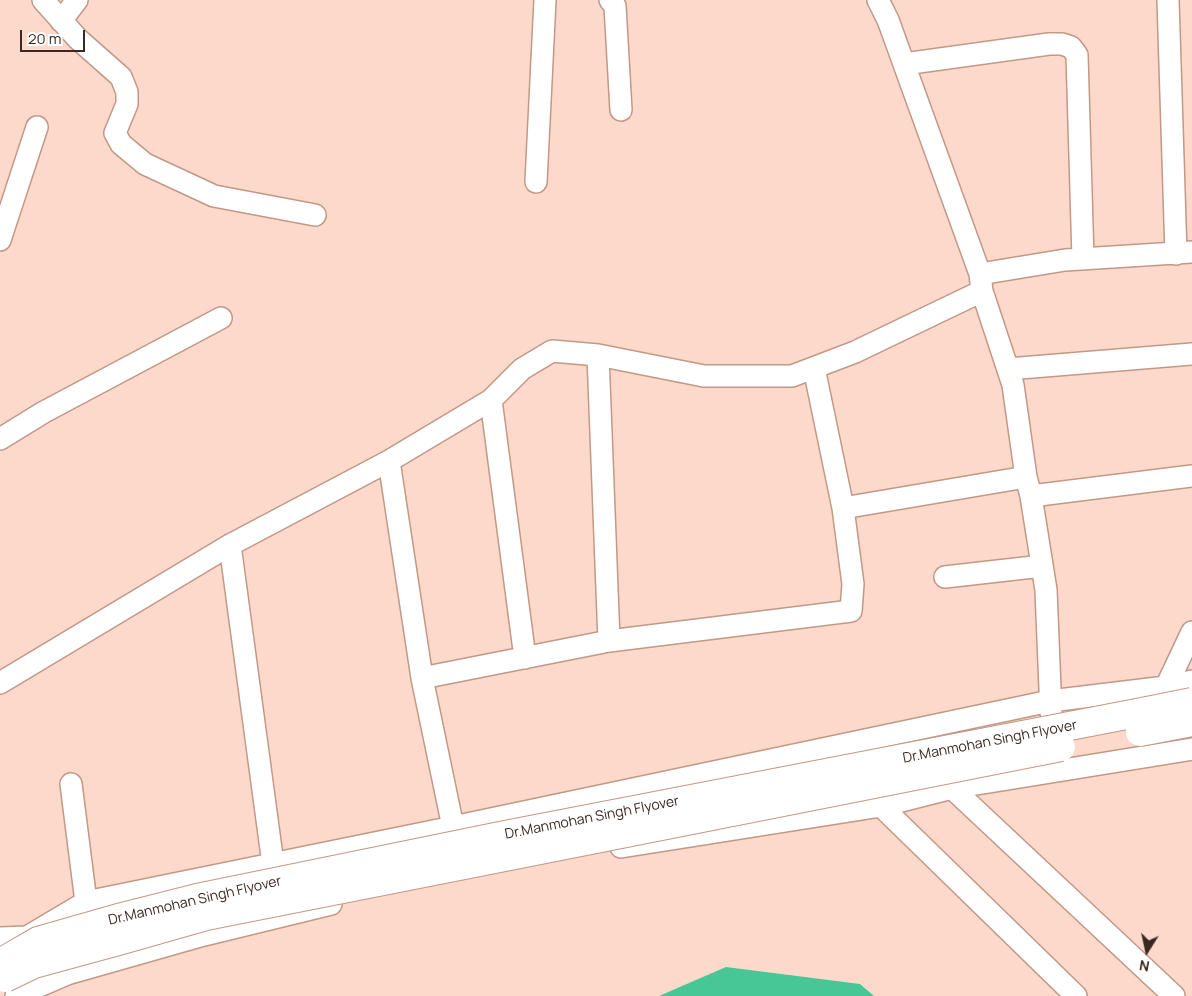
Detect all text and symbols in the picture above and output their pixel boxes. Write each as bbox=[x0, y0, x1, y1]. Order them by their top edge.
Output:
scale bar bbox=[22, 20, 88, 52]
text: 20 m bbox=[28, 28, 61, 49]
street label: Dr.Manmohan Singh Flyover bbox=[901, 717, 1079, 767]
street label: Dr.Manmohan Singh Flyover bbox=[503, 793, 681, 843]
street label: Dr.Manmohan Singh Flyover bbox=[107, 873, 283, 929]
north arrow bbox=[1122, 926, 1172, 976]
text: N bbox=[1138, 956, 1151, 976]

